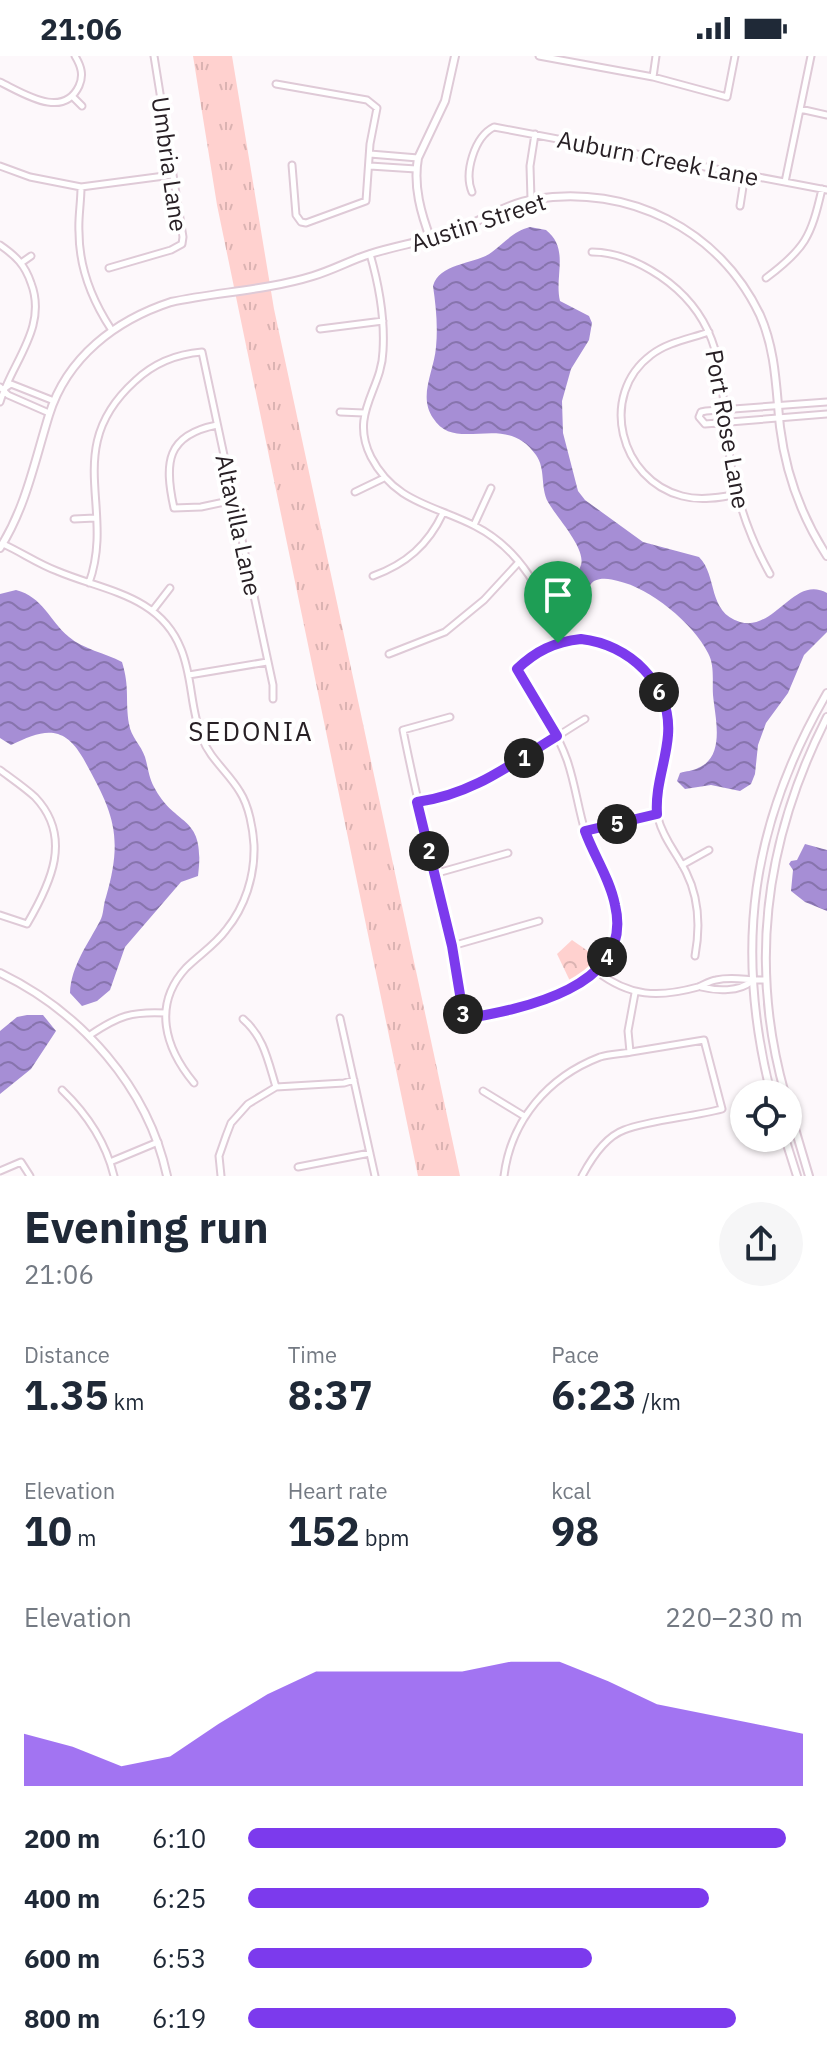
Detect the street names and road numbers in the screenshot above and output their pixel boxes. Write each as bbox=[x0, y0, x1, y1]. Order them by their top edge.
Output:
street label: Umbria Lane bbox=[145, 94, 195, 234]
street label: Auburn Creek Lane bbox=[555, 123, 761, 193]
street label: Austin Street bbox=[406, 185, 550, 259]
street label: Port Rose Lane bbox=[698, 347, 758, 511]
street label: Altavilla Lane bbox=[208, 451, 270, 599]

